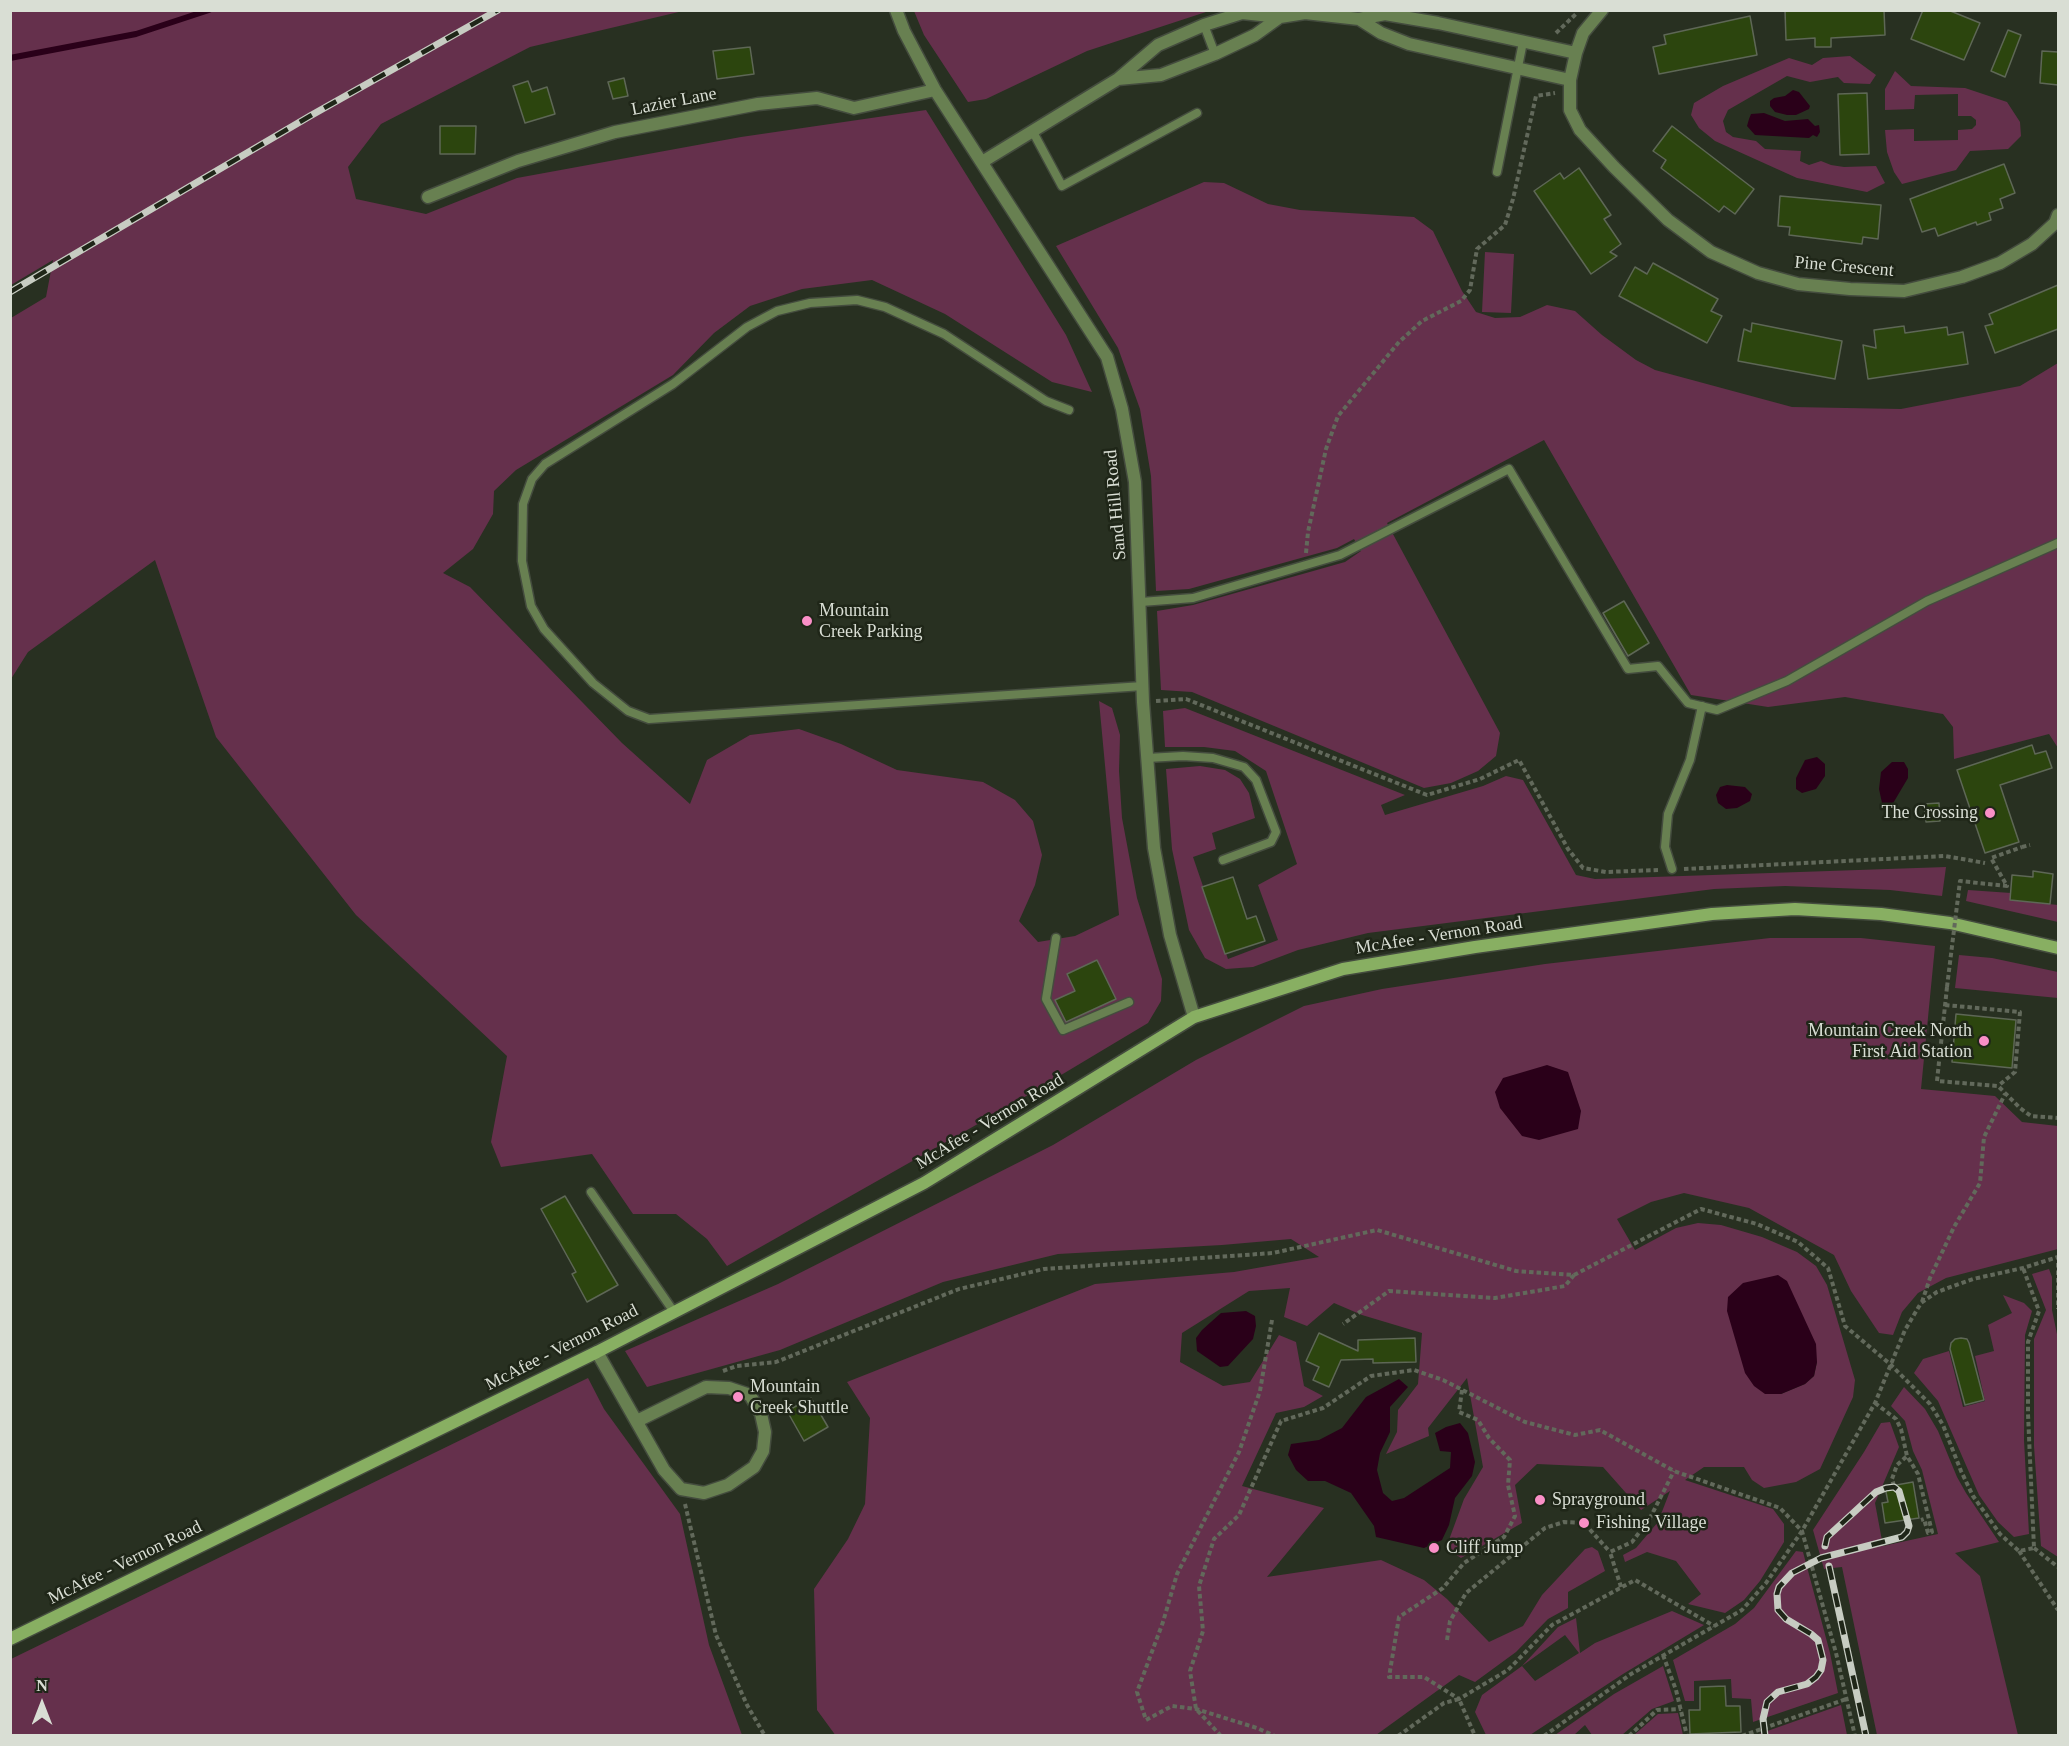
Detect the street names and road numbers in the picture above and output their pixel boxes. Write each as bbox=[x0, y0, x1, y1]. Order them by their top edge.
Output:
street label: Lazier Lane bbox=[630, 83, 718, 121]
street label: Pine Crescent bbox=[1794, 252, 1894, 282]
street label: Sand Hill Road bbox=[1100, 449, 1132, 561]
street label: McAfee - Vernon Road bbox=[1354, 912, 1524, 960]
street label: McAfee - Vernon Road bbox=[912, 1069, 1068, 1175]
street label: McAfee - Vernon Road bbox=[482, 1300, 642, 1396]
street label: McAfee - Vernon Road bbox=[45, 1516, 205, 1610]

